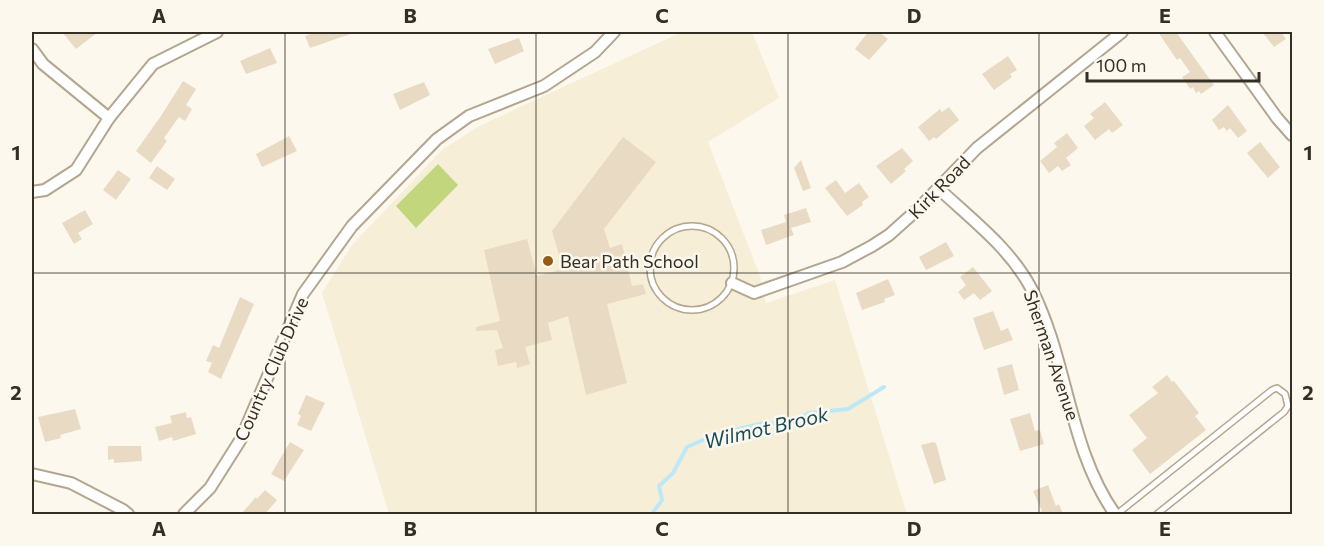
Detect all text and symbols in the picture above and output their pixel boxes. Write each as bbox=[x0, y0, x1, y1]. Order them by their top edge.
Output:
text: A bbox=[152, 3, 166, 27]
text: B bbox=[403, 3, 417, 27]
text: C bbox=[655, 3, 669, 27]
text: D bbox=[907, 3, 921, 27]
text: E bbox=[1159, 3, 1171, 27]
scale bar bbox=[1087, 45, 1260, 83]
text: 100 m bbox=[1096, 54, 1146, 76]
text: 1 bbox=[11, 140, 21, 164]
text: 1 bbox=[1303, 140, 1313, 164]
street label: Kirk Road bbox=[904, 151, 974, 223]
place label: Bear Path School bbox=[560, 250, 699, 272]
marker: Bear Path School bbox=[541, 254, 555, 268]
street label: Sherman Avenue bbox=[1019, 287, 1085, 423]
street label: Country Club Drive bbox=[229, 294, 313, 444]
text: 2 bbox=[10, 380, 22, 404]
text: 2 bbox=[1302, 380, 1314, 404]
water label: Wilmot Brook bbox=[701, 401, 832, 453]
text: A bbox=[152, 516, 166, 540]
text: B bbox=[403, 516, 417, 540]
text: C bbox=[655, 516, 669, 540]
text: D bbox=[907, 516, 921, 540]
text: E bbox=[1159, 516, 1171, 540]

